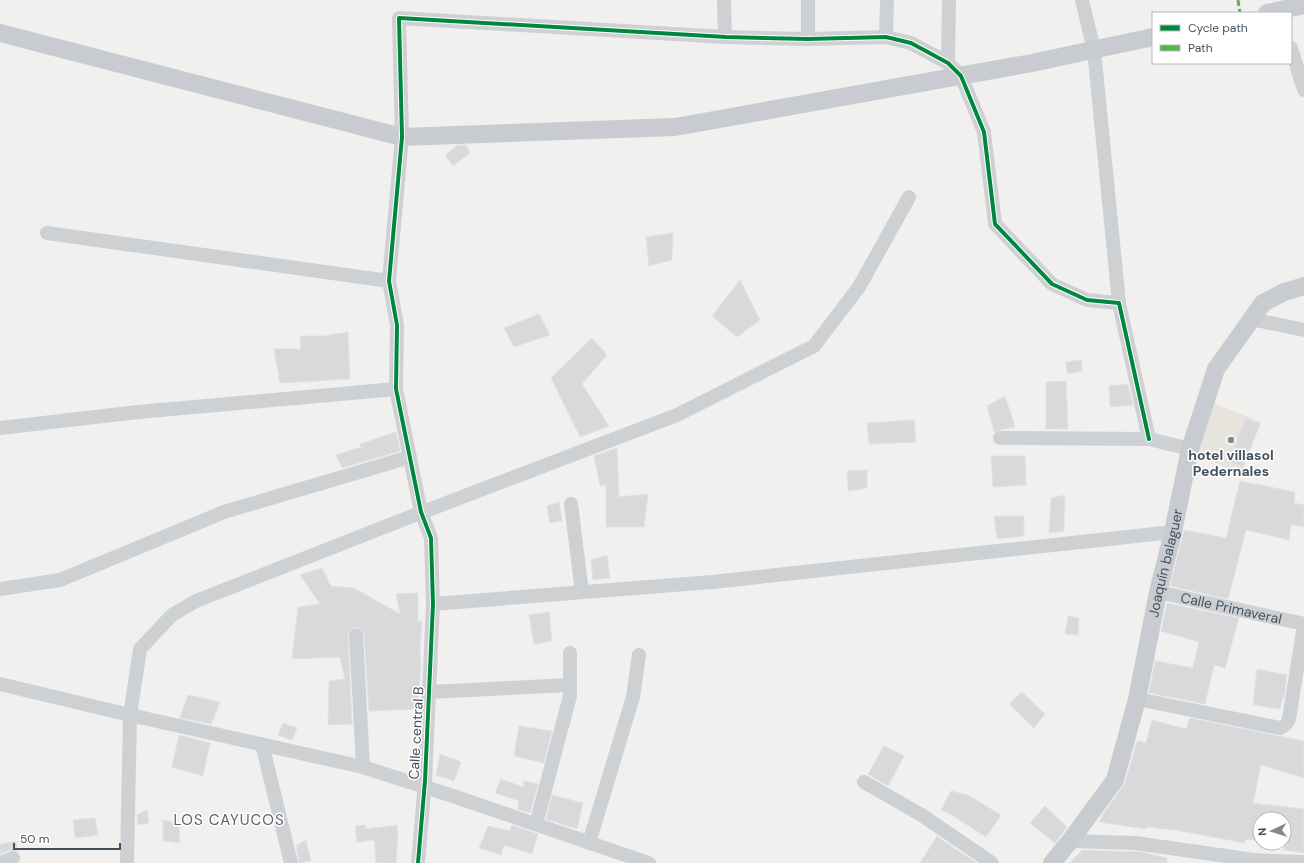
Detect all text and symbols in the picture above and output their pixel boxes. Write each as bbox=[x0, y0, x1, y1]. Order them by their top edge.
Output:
legend bbox=[1152, 12, 1292, 64]
text: Cycle path bbox=[1188, 20, 1248, 36]
text: Path bbox=[1188, 40, 1213, 56]
marker: hotel villasol Pedernales bbox=[1226, 435, 1236, 445]
place label: hotel villasol Pedernales bbox=[1188, 446, 1274, 480]
street label: Joaquín balaguer bbox=[1144, 507, 1187, 619]
street label: Calle Primaveral bbox=[1179, 588, 1284, 628]
street label: Calle central B bbox=[405, 686, 427, 780]
district label: LOS CAYUCOS bbox=[173, 810, 285, 830]
north arrow bbox=[1252, 811, 1292, 851]
scale bar bbox=[14, 825, 120, 851]
text: N bbox=[1255, 827, 1269, 836]
text: 50 m bbox=[20, 831, 49, 847]

